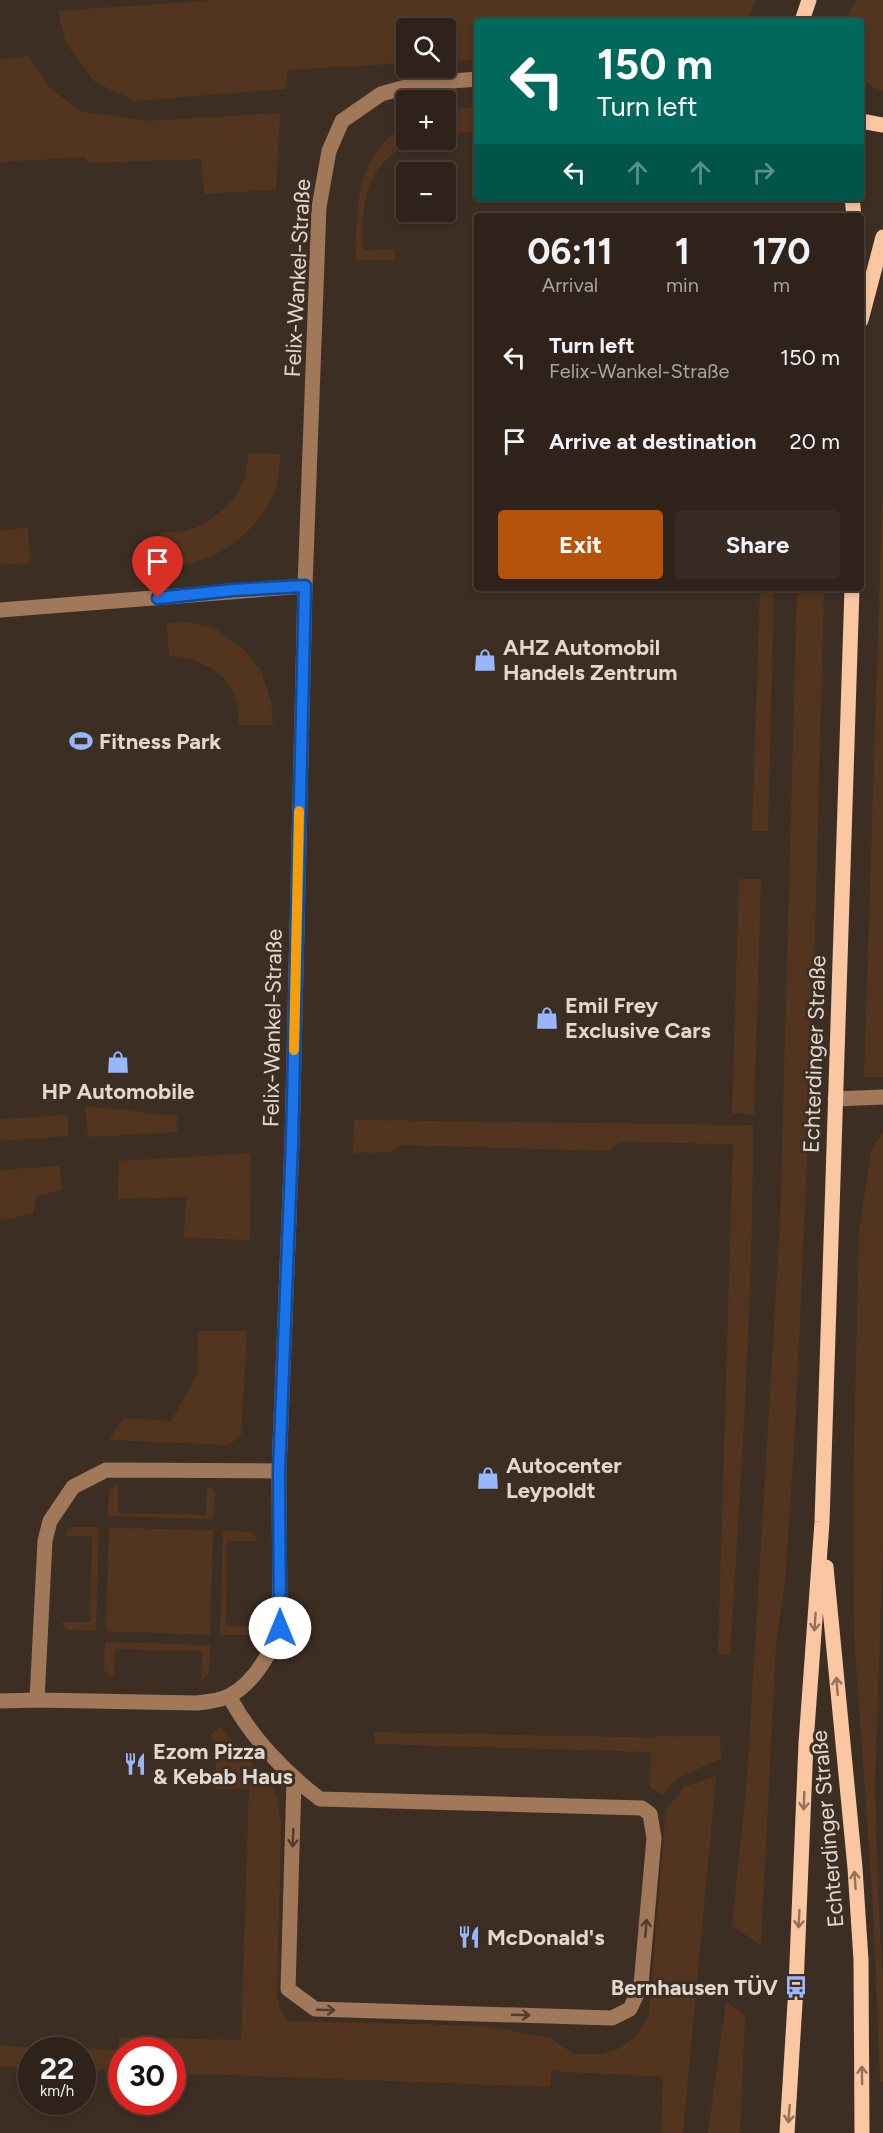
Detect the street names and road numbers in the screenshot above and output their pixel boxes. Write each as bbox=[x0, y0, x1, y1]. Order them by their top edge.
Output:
street label: Felix-Wankel-Straße bbox=[279, 178, 316, 378]
street label: Felix-Wankel-Straße bbox=[257, 929, 288, 1127]
street label: Echterdinger Straße bbox=[798, 955, 831, 1153]
street label: Echterdinger Straße bbox=[805, 1729, 850, 1929]

